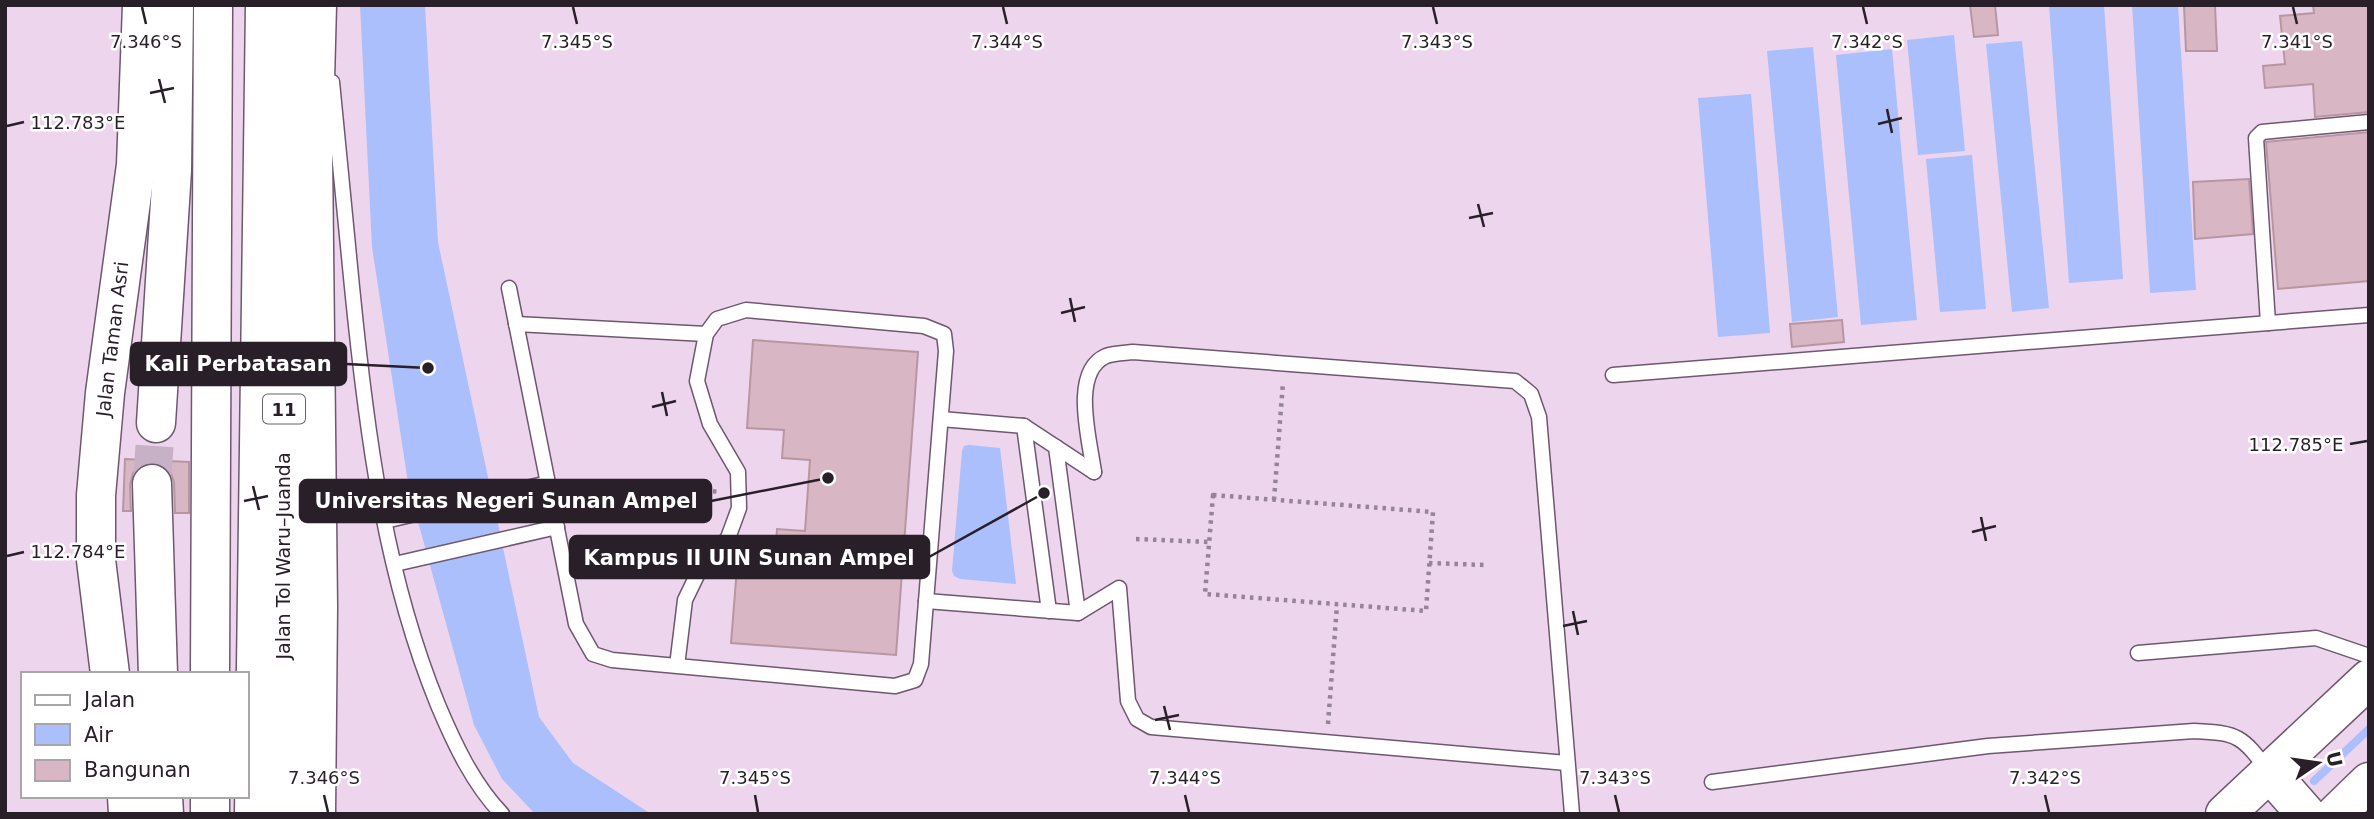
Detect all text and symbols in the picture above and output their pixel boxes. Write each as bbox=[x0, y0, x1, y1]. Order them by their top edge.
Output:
text: 7.346°S bbox=[110, 31, 182, 52]
text: 7.345°S bbox=[541, 31, 613, 52]
text: 7.344°S bbox=[971, 31, 1043, 52]
text: 7.343°S bbox=[1401, 31, 1473, 52]
text: 7.342°S bbox=[1831, 31, 1903, 52]
text: 7.341°S bbox=[2261, 31, 2333, 52]
text: 112.783°E bbox=[31, 112, 125, 133]
street label: Jalan Taman Asri bbox=[91, 260, 132, 419]
callout: Kali Perbatasan bbox=[131, 343, 346, 385]
text: Kali Perbatasan bbox=[144, 352, 332, 376]
road number: 11 bbox=[263, 394, 305, 424]
text: 112.785°E bbox=[2249, 434, 2343, 455]
street label: Jalan Tol Waru–Juanda bbox=[272, 452, 294, 661]
callout: Universitas Negeri Sunan Ampel bbox=[300, 480, 711, 522]
text: Universitas Negeri Sunan Ampel bbox=[314, 489, 698, 513]
callout: Kampus II UIN Sunan Ampel bbox=[570, 536, 929, 578]
text: 112.784°E bbox=[31, 541, 125, 562]
text: Kampus II UIN Sunan Ampel bbox=[584, 546, 914, 570]
legend bbox=[21, 672, 248, 798]
text: Jalan bbox=[82, 688, 135, 712]
text: Air bbox=[84, 723, 113, 747]
north arrow bbox=[2283, 728, 2353, 798]
text: U bbox=[2322, 749, 2347, 769]
text: Bangunan bbox=[84, 758, 191, 782]
text: 7.346°S bbox=[288, 767, 360, 788]
text: 7.345°S bbox=[719, 767, 791, 788]
text: 7.344°S bbox=[1149, 767, 1221, 788]
text: 7.343°S bbox=[1579, 767, 1651, 788]
text: 7.342°S bbox=[2009, 767, 2081, 788]

